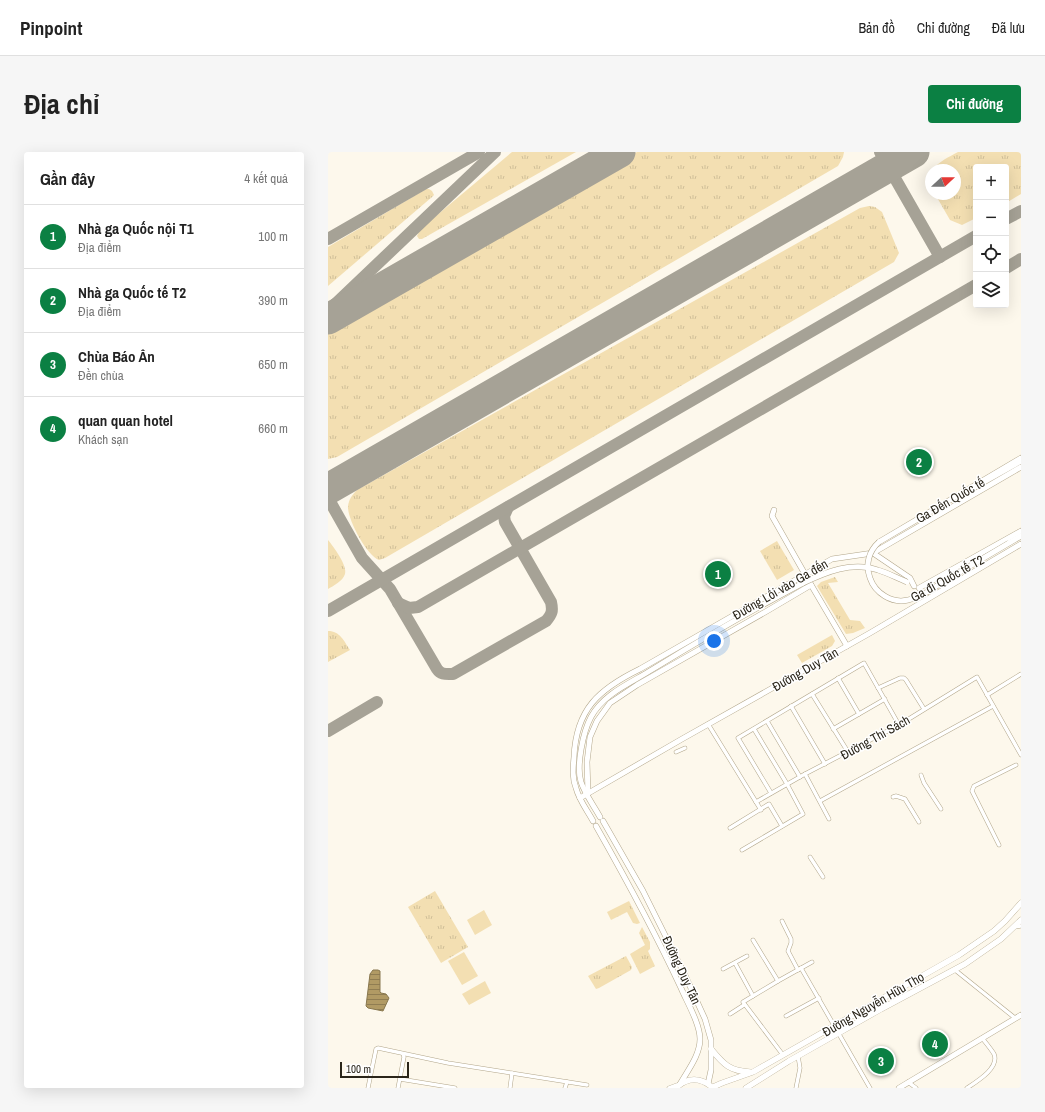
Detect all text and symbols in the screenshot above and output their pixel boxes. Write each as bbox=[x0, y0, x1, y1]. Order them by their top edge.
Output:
text: Pinpoint bbox=[20, 15, 82, 41]
text: Bản đồ bbox=[858, 19, 895, 37]
text: Chỉ đường bbox=[917, 19, 970, 37]
text: Đã lưu bbox=[992, 19, 1025, 37]
text: Địa chỉ bbox=[24, 85, 99, 123]
button: Chỉ đường bbox=[928, 85, 1021, 123]
north arrow bbox=[925, 164, 961, 200]
map controls bbox=[973, 164, 1009, 308]
button: + bbox=[973, 164, 1009, 200]
text: Gần đây bbox=[40, 167, 95, 190]
text: 4 kết quả bbox=[244, 170, 288, 187]
button: − bbox=[973, 200, 1009, 236]
text: Nhà ga Quốc nội T1 bbox=[78, 218, 194, 239]
text: 1 bbox=[50, 228, 56, 245]
text: 100 m bbox=[258, 228, 288, 245]
button: locate bbox=[973, 236, 1009, 272]
text: Địa điểm bbox=[78, 239, 121, 256]
button: layers bbox=[973, 272, 1009, 308]
text: Nhà ga Quốc tế T2 bbox=[78, 282, 186, 303]
text: 2 bbox=[50, 292, 56, 309]
text: 390 m bbox=[258, 292, 288, 309]
text: Địa điểm bbox=[78, 303, 121, 320]
text: Chùa Báo Ân bbox=[78, 346, 155, 367]
text: 3 bbox=[50, 356, 56, 373]
text: 650 m bbox=[258, 356, 288, 373]
text: Đền chùa bbox=[78, 367, 124, 384]
text: quan quan hotel bbox=[78, 410, 173, 431]
text: 4 bbox=[50, 420, 56, 437]
text: 660 m bbox=[258, 420, 288, 437]
text: Khách sạn bbox=[78, 431, 128, 448]
pin: 2 bbox=[906, 447, 932, 477]
street label: Ga Đến Quốc tế bbox=[913, 474, 988, 527]
street label: Ga đi Quốc tế T2 bbox=[907, 551, 987, 606]
street label: Đường Lối vào Ga đến bbox=[730, 555, 831, 624]
pin: 1 bbox=[705, 559, 731, 589]
your location bbox=[704, 631, 724, 651]
street label: Đường Duy Tân bbox=[769, 644, 841, 695]
street label: Đường Thi Sách bbox=[838, 711, 913, 764]
street label: Đường Duy Tân bbox=[658, 933, 705, 1007]
street label: Đường Nguyễn Hữu Thọ bbox=[819, 968, 927, 1040]
pin: 4 bbox=[922, 1029, 948, 1059]
pin: 3 bbox=[868, 1046, 894, 1076]
scale bar bbox=[340, 1060, 409, 1079]
text: 100 m bbox=[346, 1062, 371, 1076]

